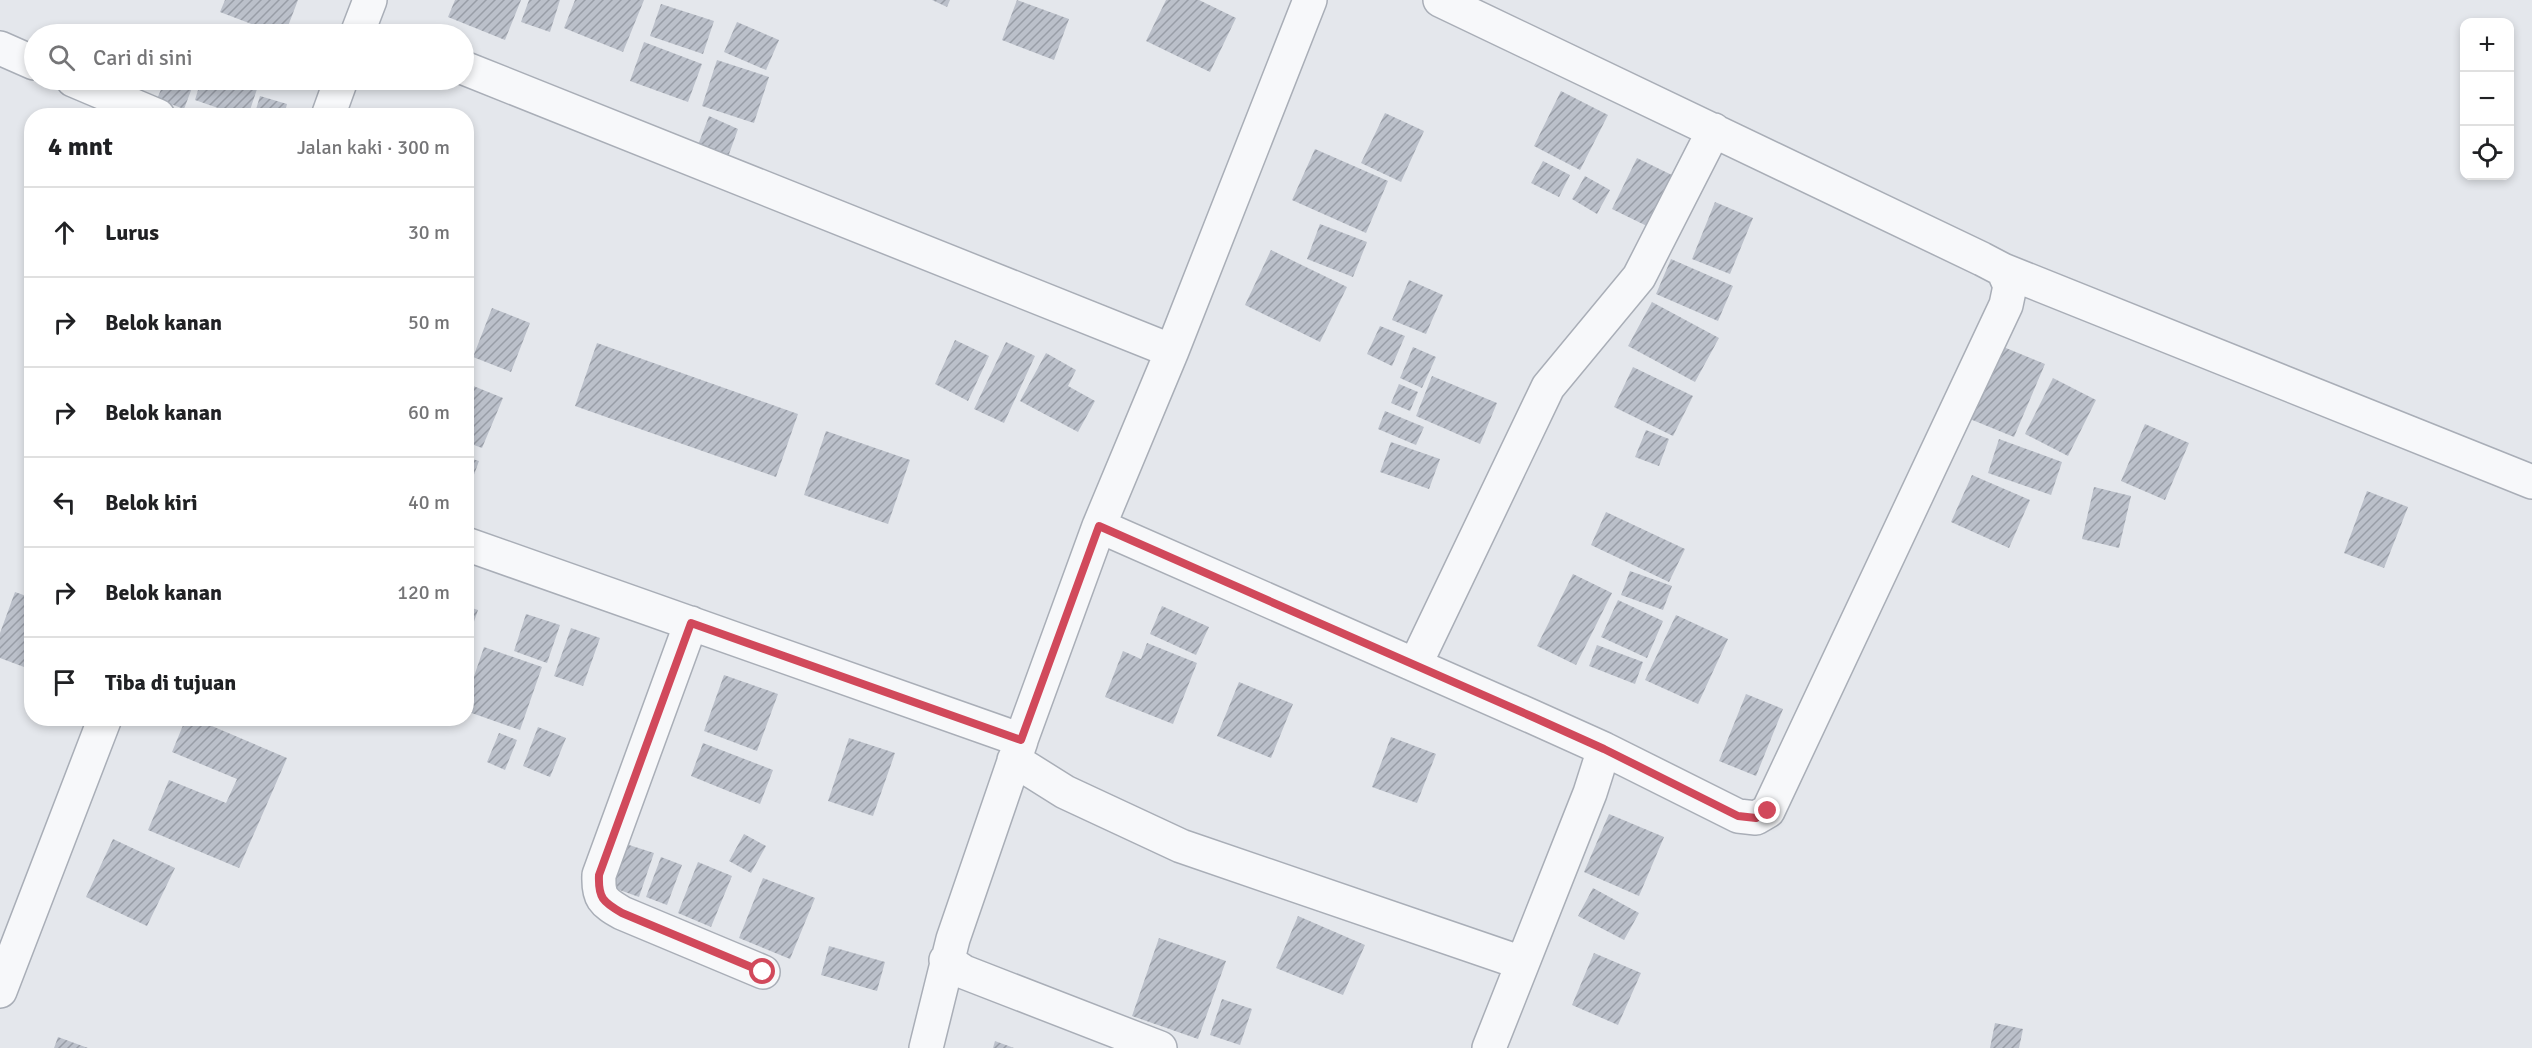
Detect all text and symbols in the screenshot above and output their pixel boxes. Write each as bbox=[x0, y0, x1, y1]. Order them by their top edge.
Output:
map controls bbox=[2460, 18, 2514, 180]
button: + bbox=[2460, 18, 2514, 72]
search box bbox=[24, 24, 474, 90]
icon: search bbox=[45, 41, 78, 74]
text: Cari di sini bbox=[93, 44, 193, 71]
button: − bbox=[2460, 72, 2514, 126]
button: locate bbox=[2460, 126, 2514, 180]
text: 4 mnt bbox=[48, 131, 113, 163]
text: Jalan kaki · 300 m bbox=[297, 135, 450, 160]
icon: ahead bbox=[48, 216, 81, 249]
text: Lurus bbox=[105, 219, 159, 246]
text: 30 m bbox=[408, 220, 450, 245]
icon: right bbox=[48, 306, 81, 339]
text: Belok kanan bbox=[105, 309, 222, 336]
text: 50 m bbox=[408, 310, 450, 335]
icon: right bbox=[48, 396, 81, 429]
text: Belok kanan bbox=[105, 399, 222, 426]
text: 60 m bbox=[408, 400, 450, 425]
icon: left bbox=[48, 486, 81, 519]
text: Belok kiri bbox=[105, 489, 198, 516]
text: 40 m bbox=[408, 490, 450, 515]
icon: right bbox=[48, 576, 81, 609]
text: Belok kanan bbox=[105, 579, 222, 606]
text: 120 m bbox=[397, 580, 450, 605]
icon: arrive bbox=[48, 666, 81, 699]
text: Tiba di tujuan bbox=[105, 669, 236, 696]
route end bbox=[1754, 797, 1780, 823]
route start bbox=[749, 958, 775, 984]

